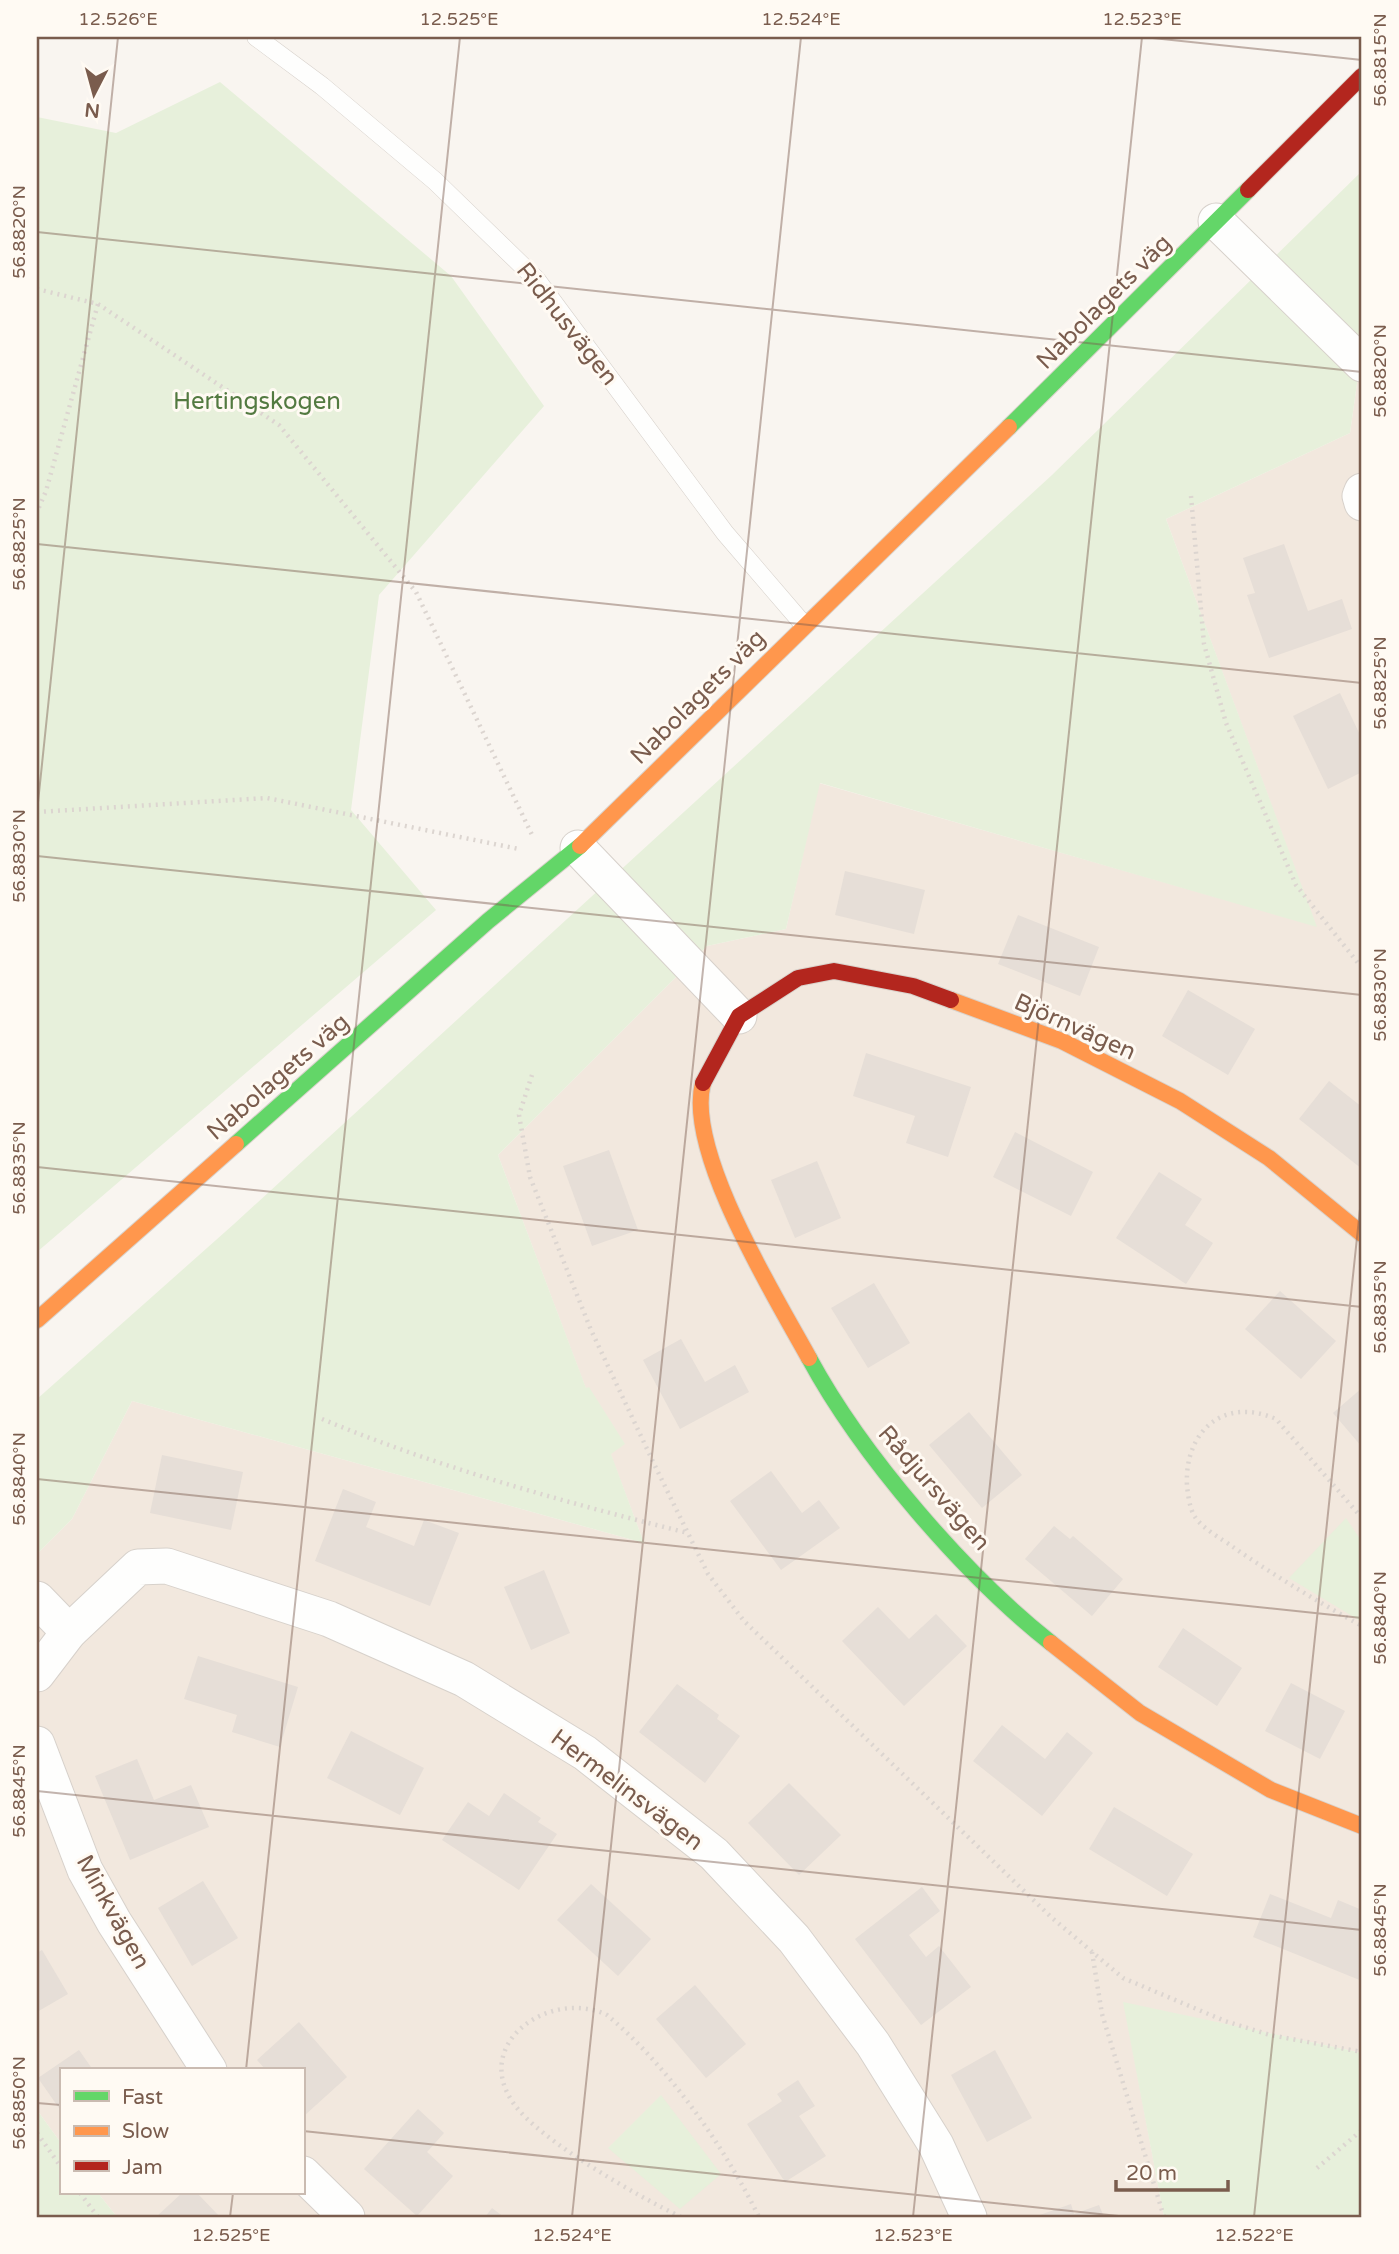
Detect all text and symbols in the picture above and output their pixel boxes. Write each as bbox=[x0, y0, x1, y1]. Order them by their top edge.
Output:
text: 12.526°E bbox=[78, 8, 158, 30]
text: 12.525°E bbox=[419, 8, 499, 30]
text: 12.524°E bbox=[761, 8, 841, 30]
text: 12.523°E bbox=[1102, 8, 1182, 30]
text: 56.8815°N bbox=[1369, 13, 1391, 107]
north arrow bbox=[60, 60, 130, 130]
text: N bbox=[84, 98, 101, 122]
text: 56.8820°N bbox=[8, 185, 30, 279]
street label: Nabolagets väg bbox=[1031, 229, 1177, 375]
street label: Ridhusvägen bbox=[510, 257, 624, 391]
text: 56.8820°N bbox=[1369, 324, 1391, 418]
park label: Hertingskogen bbox=[173, 387, 341, 416]
text: 56.8825°N bbox=[8, 497, 30, 591]
street label: Nabolagets väg bbox=[625, 624, 771, 770]
text: 56.8825°N bbox=[1369, 636, 1391, 730]
text: 56.8830°N bbox=[8, 809, 30, 903]
text: 56.8830°N bbox=[1369, 948, 1391, 1042]
street label: Björnvägen bbox=[1010, 987, 1140, 1067]
street label: Nabolagets väg bbox=[201, 1007, 355, 1147]
text: 56.8835°N bbox=[8, 1121, 30, 1215]
text: 56.8835°N bbox=[1369, 1260, 1391, 1354]
street label: Rådjursvägen bbox=[872, 1419, 996, 1557]
text: 56.8840°N bbox=[8, 1432, 30, 1526]
text: 56.8840°N bbox=[1369, 1571, 1391, 1665]
street label: Hermelinsvägen bbox=[545, 1723, 709, 1857]
text: 56.8845°N bbox=[8, 1744, 30, 1838]
street label: Minkvägen bbox=[70, 1850, 156, 1974]
text: 56.8845°N bbox=[1369, 1883, 1391, 1977]
text: 56.8850°N bbox=[8, 2056, 30, 2150]
legend bbox=[60, 2068, 304, 2194]
text: Fast bbox=[122, 2085, 163, 2110]
text: Slow bbox=[122, 2119, 170, 2144]
scale bar bbox=[1116, 2149, 1228, 2193]
text: Jam bbox=[122, 2155, 163, 2180]
text: 20 m bbox=[1126, 2161, 1177, 2186]
text: 12.525°E bbox=[191, 2224, 271, 2246]
text: 12.524°E bbox=[532, 2224, 612, 2246]
text: 12.523°E bbox=[873, 2224, 953, 2246]
text: 12.522°E bbox=[1214, 2224, 1294, 2246]

